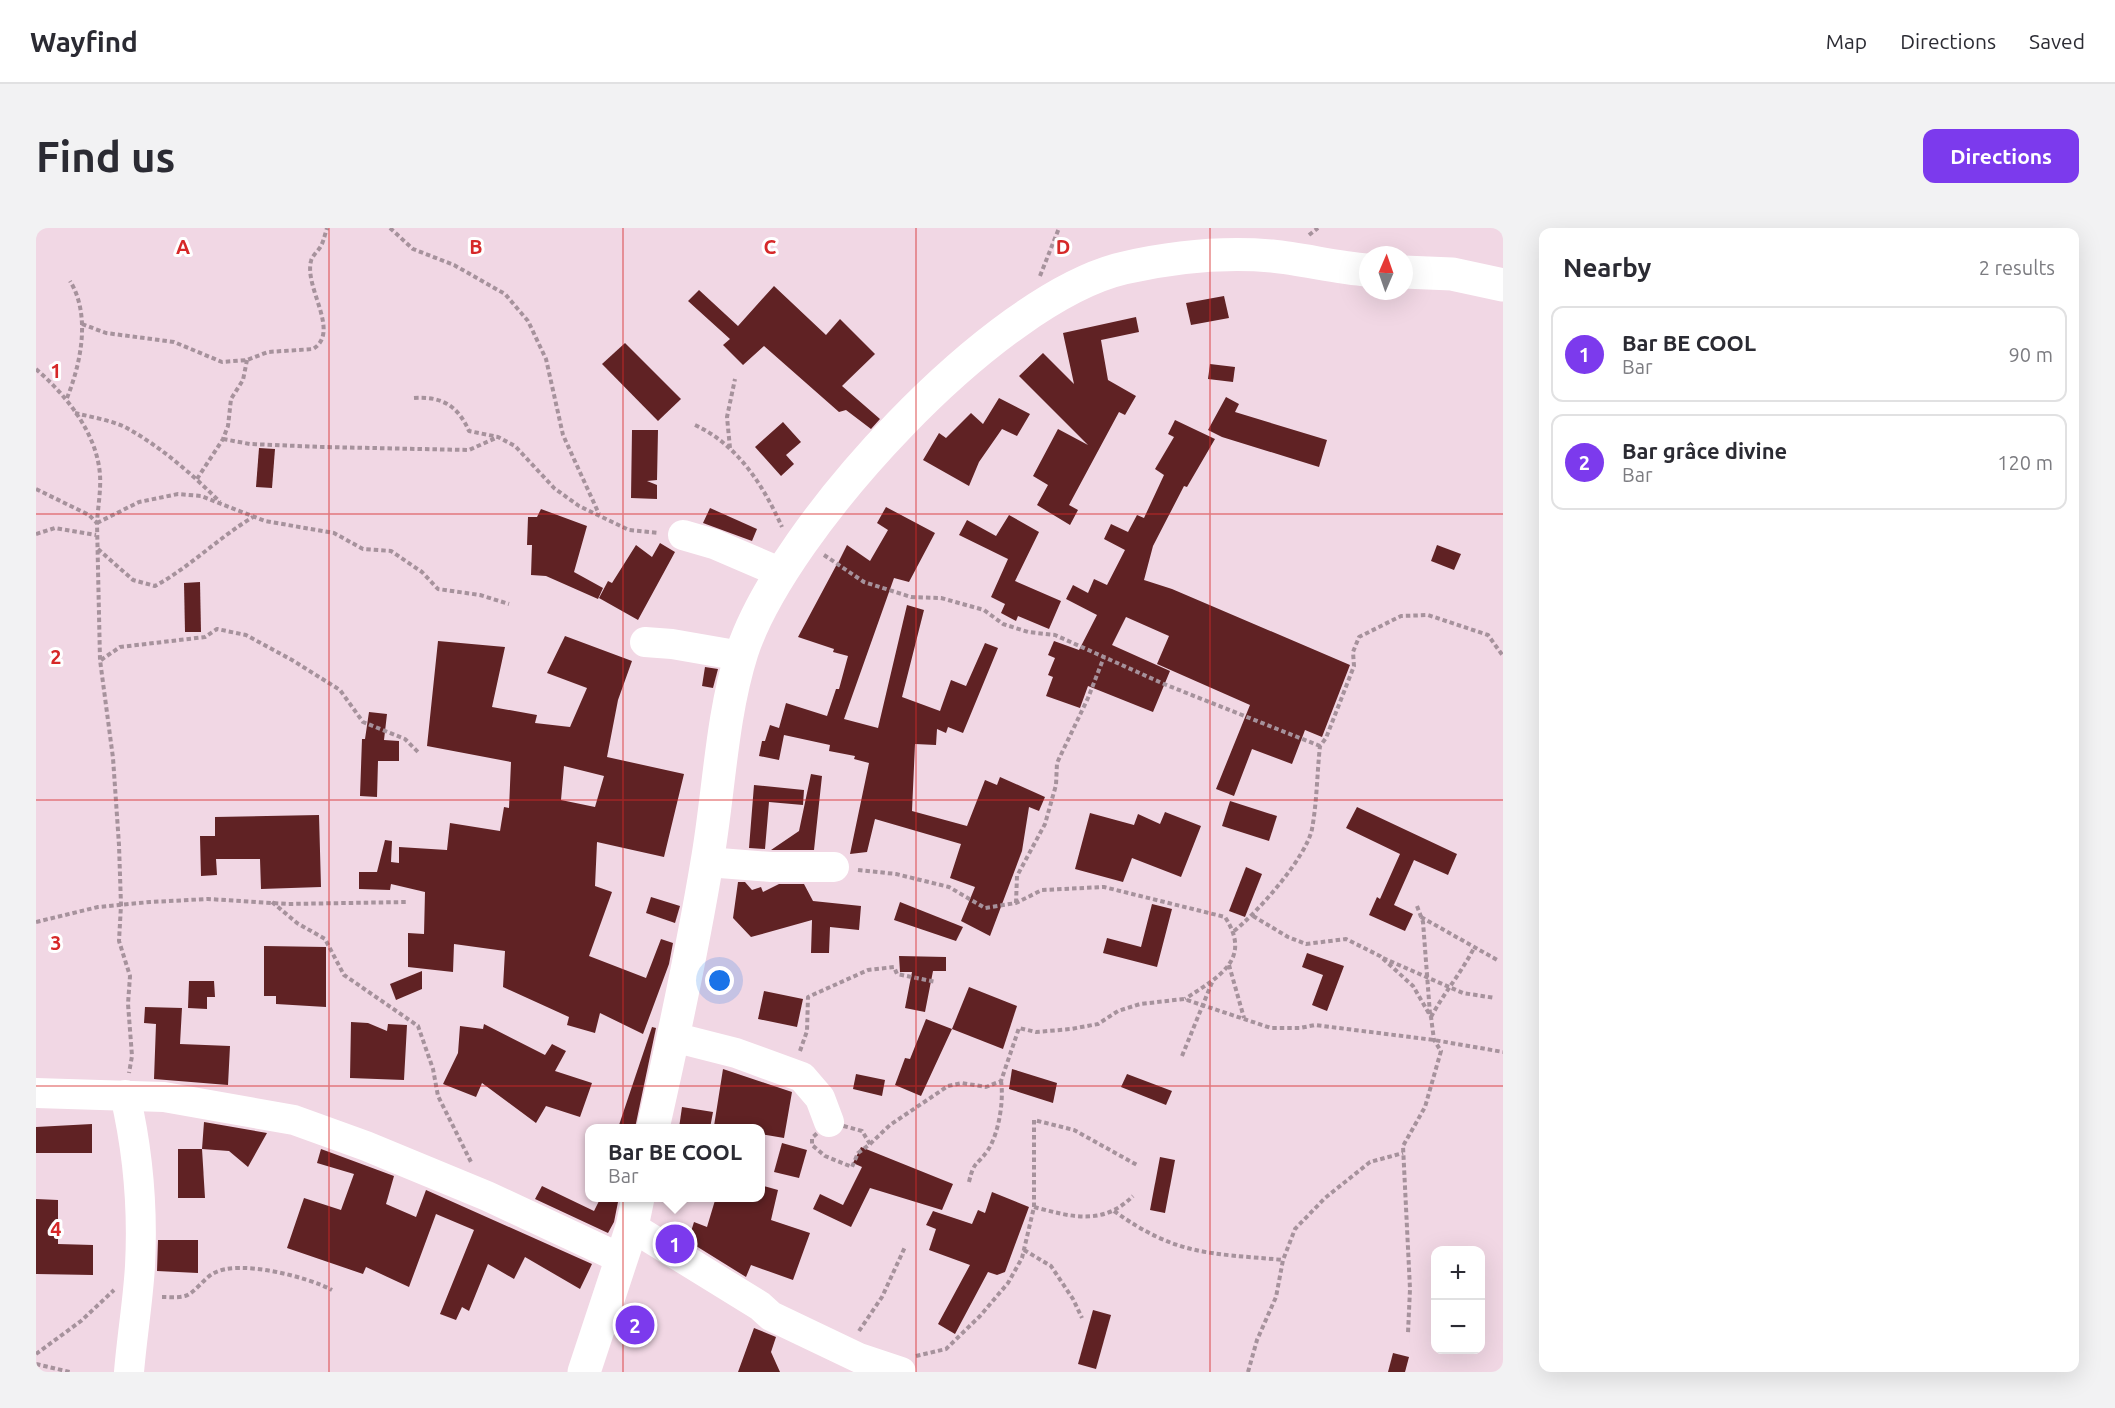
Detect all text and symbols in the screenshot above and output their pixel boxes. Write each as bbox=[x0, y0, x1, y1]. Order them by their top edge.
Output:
text: Wayfind bbox=[30, 26, 138, 57]
text: Map bbox=[1826, 29, 1867, 53]
text: Directions bbox=[1900, 29, 1996, 53]
text: Saved bbox=[2029, 29, 2085, 53]
button: Directions bbox=[1923, 129, 2079, 183]
text: Find us bbox=[36, 133, 175, 180]
text: A bbox=[176, 235, 190, 258]
text: B bbox=[469, 235, 483, 258]
text: C bbox=[764, 235, 777, 258]
text: D bbox=[1056, 235, 1070, 258]
north arrow bbox=[1359, 246, 1413, 300]
text: Nearby bbox=[1563, 253, 1651, 282]
text: 2 results bbox=[1979, 256, 2055, 279]
text: Bar BE COOL bbox=[1622, 330, 1756, 355]
text: 1 bbox=[1579, 343, 1590, 366]
text: 90 m bbox=[2009, 343, 2053, 366]
text: Bar bbox=[1622, 355, 1653, 378]
text: 1 bbox=[50, 359, 62, 382]
text: Bar grâce divine bbox=[1622, 438, 1787, 463]
text: 2 bbox=[1579, 451, 1590, 474]
text: 120 m bbox=[1997, 451, 2053, 474]
text: Bar bbox=[1622, 463, 1653, 486]
text: 2 bbox=[50, 645, 62, 668]
text: 3 bbox=[50, 931, 62, 954]
your location bbox=[705, 966, 734, 995]
popup bbox=[585, 1124, 765, 1202]
text: Bar BE COOL bbox=[608, 1139, 742, 1164]
text: Bar bbox=[608, 1164, 639, 1187]
text: 4 bbox=[50, 1217, 62, 1240]
pin: 1 bbox=[656, 1222, 694, 1266]
map controls bbox=[1431, 1246, 1485, 1354]
button: + bbox=[1431, 1246, 1485, 1300]
button: − bbox=[1431, 1300, 1485, 1354]
pin: 2 bbox=[616, 1302, 654, 1348]

